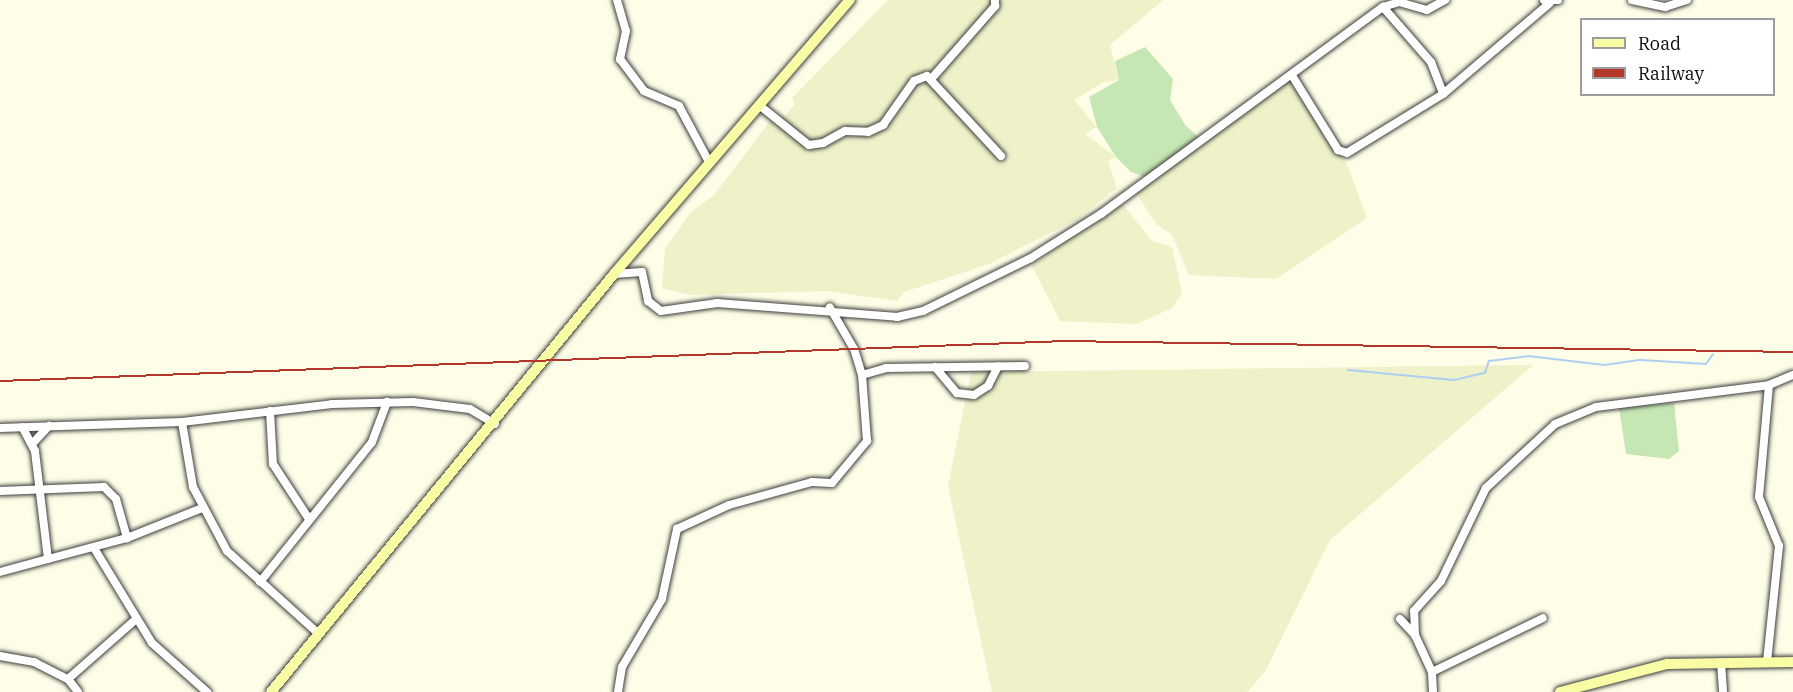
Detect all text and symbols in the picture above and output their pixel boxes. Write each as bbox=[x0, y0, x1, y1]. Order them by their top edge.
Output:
legend bbox=[1580, 18, 1775, 96]
text: Road bbox=[1638, 32, 1681, 55]
text: Railway bbox=[1638, 62, 1704, 85]

